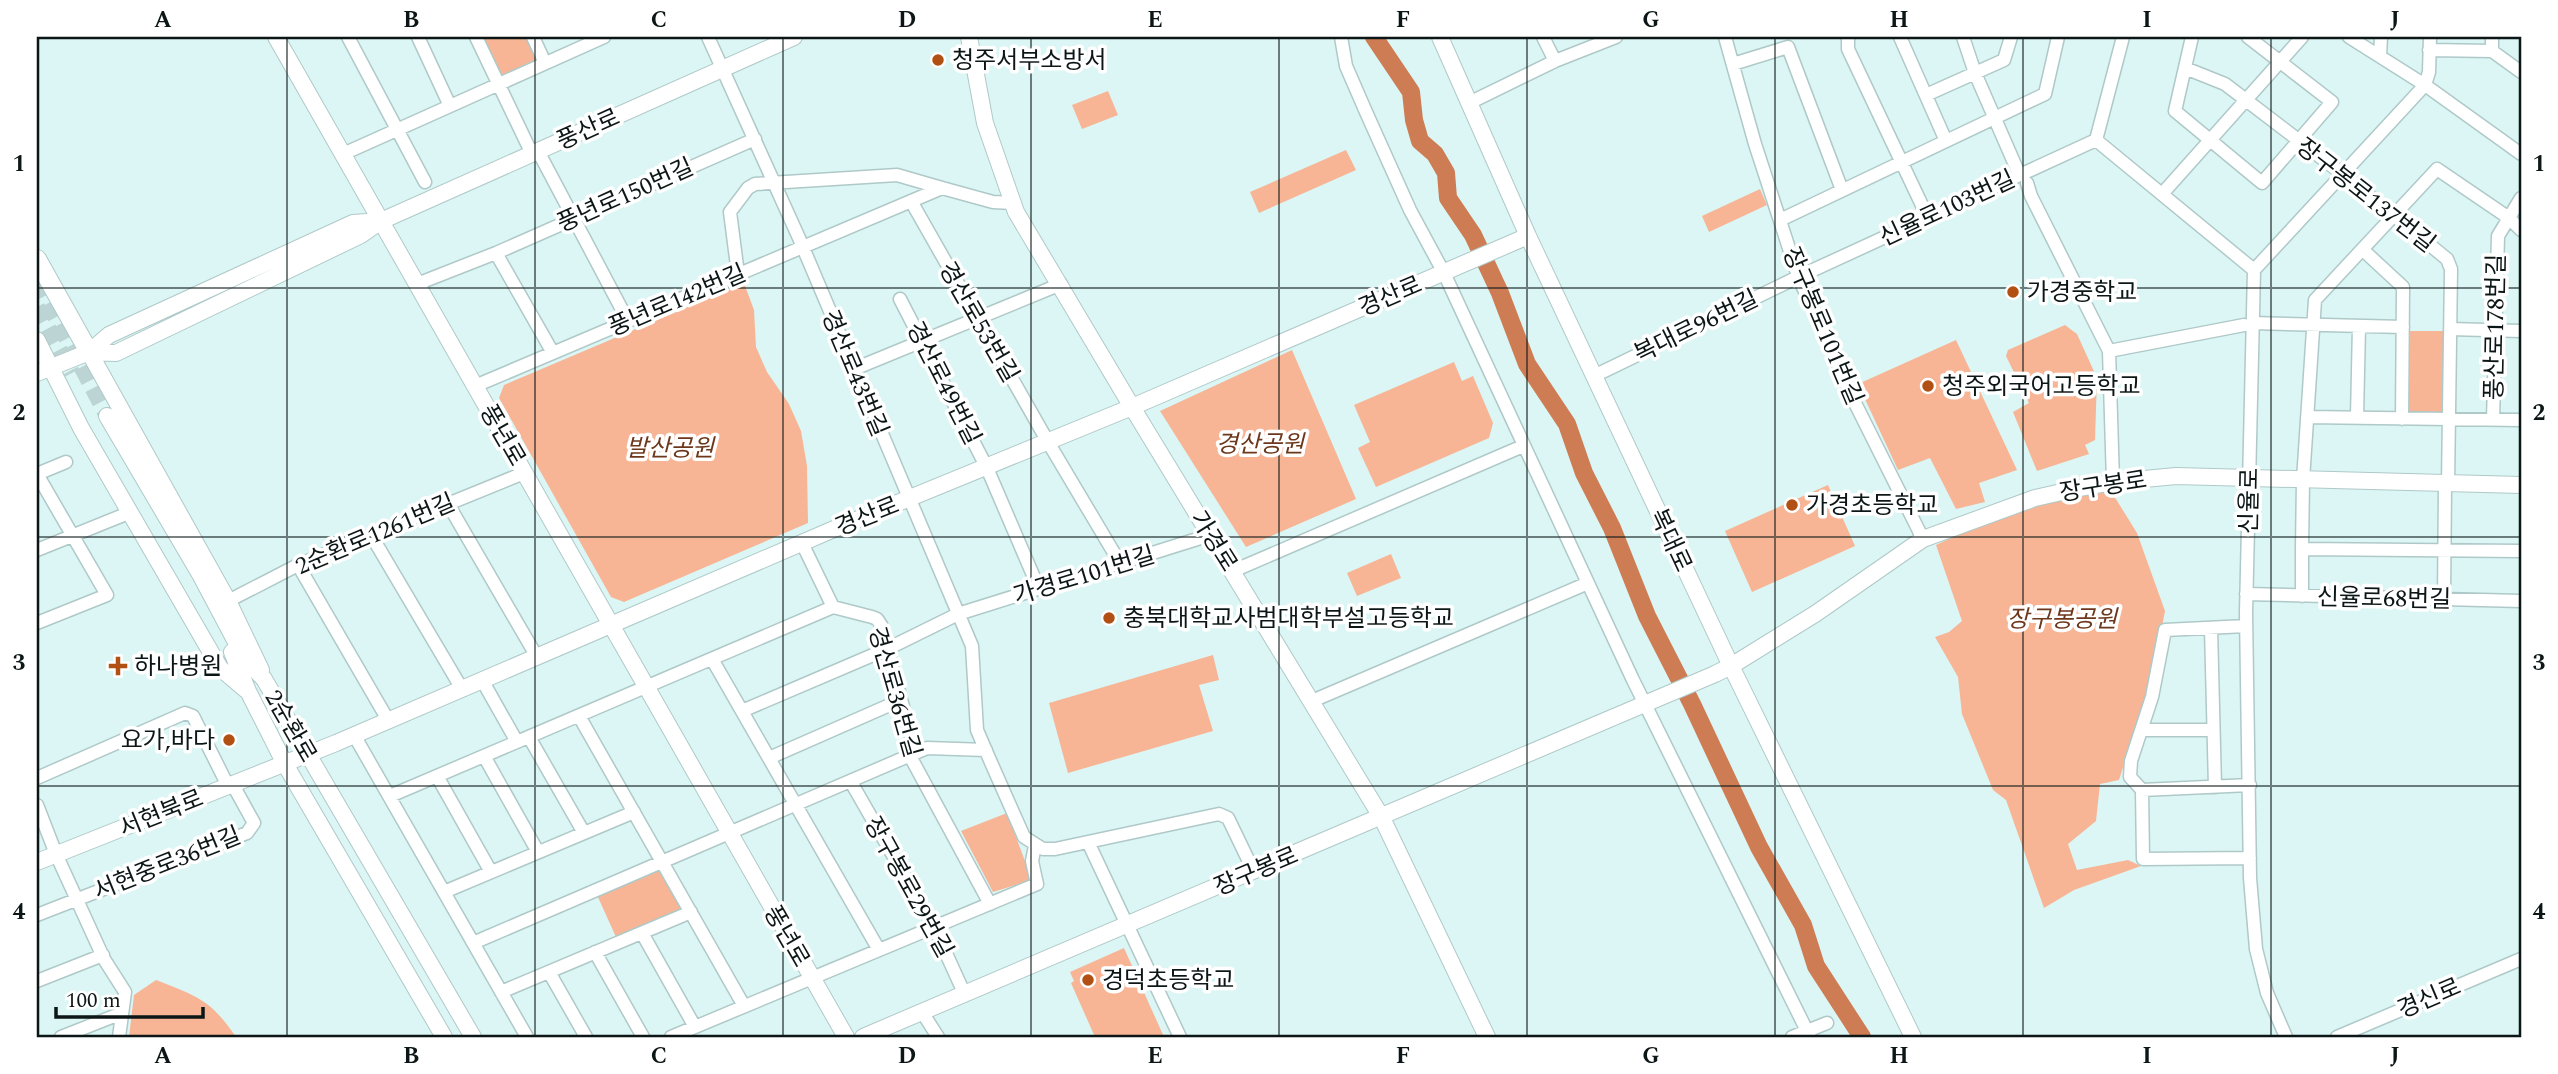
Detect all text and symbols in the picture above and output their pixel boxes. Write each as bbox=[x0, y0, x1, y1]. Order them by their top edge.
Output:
text: A bbox=[154, 3, 172, 38]
text: B bbox=[403, 3, 419, 38]
text: C bbox=[651, 3, 667, 38]
text: D bbox=[898, 3, 916, 38]
text: E bbox=[1147, 3, 1163, 38]
text: F bbox=[1396, 3, 1410, 38]
text: G bbox=[1642, 3, 1660, 38]
text: H bbox=[1889, 3, 1909, 38]
text: I bbox=[2142, 3, 2152, 38]
text: J bbox=[2390, 3, 2400, 38]
place label: 청주서부소방서 bbox=[952, 43, 1107, 79]
marker: 청주서부소방서 bbox=[930, 52, 946, 68]
street label: 풍산로 bbox=[551, 100, 626, 160]
street label: 장구봉로137번길 bbox=[2288, 130, 2443, 262]
text: 1 bbox=[13, 147, 25, 182]
text: 1 bbox=[2533, 147, 2545, 182]
street label: 풍년로150번길 bbox=[551, 150, 700, 242]
street label: 신율로103번길 bbox=[1873, 162, 2021, 256]
street label: 장구봉로101번길 bbox=[1773, 242, 1872, 411]
street label: 풍산로178번길 bbox=[2477, 254, 2515, 401]
street label: 경산로53번길 bbox=[929, 255, 1027, 390]
street label: 풍년로142번길 bbox=[603, 256, 752, 346]
street label: 경산로 bbox=[1353, 267, 1428, 326]
place label: 가경중학교 bbox=[2027, 275, 2137, 311]
street label: 복대로96번길 bbox=[1628, 281, 1765, 373]
marker: 가경중학교 bbox=[2005, 284, 2021, 300]
street label: 경산로43번길 bbox=[811, 304, 897, 442]
street label: 경산로49번길 bbox=[897, 315, 990, 452]
place label: 청주외국어고등학교 bbox=[1942, 369, 2141, 405]
marker: 청주외국어고등학교 bbox=[1920, 378, 1936, 394]
text: 2 bbox=[13, 396, 26, 431]
text: 2 bbox=[2533, 396, 2546, 431]
street label: 풍년로 bbox=[470, 398, 534, 473]
park label: 경산공원 bbox=[1216, 427, 1306, 463]
park label: 발산공원 bbox=[626, 431, 716, 467]
street label: 장구봉로 bbox=[2057, 462, 2150, 512]
street label: 신율로 bbox=[2231, 468, 2269, 534]
street label: 2순환로1261번길 bbox=[290, 485, 461, 585]
street label: 경산로 bbox=[830, 488, 905, 546]
place label: 가경초등학교 bbox=[1806, 488, 1938, 524]
marker: 가경초등학교 bbox=[1784, 497, 1800, 513]
street label: 복대로 bbox=[1640, 503, 1700, 578]
street label: 가경로 bbox=[1180, 504, 1246, 579]
street label: 가경로101번길 bbox=[1009, 537, 1160, 615]
street label: 신율로68번길 bbox=[2316, 580, 2451, 618]
place label: 충북대학교사범대학부설고등학교 bbox=[1123, 601, 1454, 637]
park label: 장구봉공원 bbox=[2007, 602, 2119, 638]
marker: 충북대학교사범대학부설고등학교 bbox=[1101, 610, 1117, 626]
street label: 경산로36번길 bbox=[858, 623, 930, 762]
text: 3 bbox=[13, 646, 26, 681]
text: 3 bbox=[2533, 646, 2546, 681]
place label: 하나병원 bbox=[134, 649, 222, 685]
marker: 하나병원 bbox=[108, 656, 128, 676]
street label: 2순환로 bbox=[255, 684, 325, 769]
place label: 요가,바다 bbox=[121, 723, 215, 759]
marker: 요가,바다 bbox=[221, 732, 237, 748]
street label: 서현북로 bbox=[114, 781, 209, 847]
street label: 장구봉로29번길 bbox=[854, 810, 962, 965]
street label: 서현중로36번길 bbox=[88, 818, 247, 910]
street label: 장구봉로 bbox=[1209, 838, 1304, 906]
text: 4 bbox=[13, 895, 26, 930]
text: 4 bbox=[2533, 895, 2546, 930]
street label: 풍년로 bbox=[754, 899, 818, 974]
place label: 경덕초등학교 bbox=[1102, 963, 1234, 999]
street label: 경신로 bbox=[2392, 969, 2467, 1028]
marker: 경덕초등학교 bbox=[1080, 972, 1096, 988]
scale bar bbox=[56, 976, 203, 1020]
text: 100 m bbox=[66, 985, 121, 1017]
text: A bbox=[154, 1039, 172, 1074]
text: B bbox=[403, 1039, 419, 1074]
text: C bbox=[651, 1039, 667, 1074]
text: D bbox=[898, 1039, 916, 1074]
text: E bbox=[1147, 1039, 1163, 1074]
text: F bbox=[1396, 1039, 1410, 1074]
text: G bbox=[1642, 1039, 1660, 1074]
text: H bbox=[1889, 1039, 1909, 1074]
text: I bbox=[2142, 1039, 2152, 1074]
text: J bbox=[2390, 1039, 2400, 1074]

